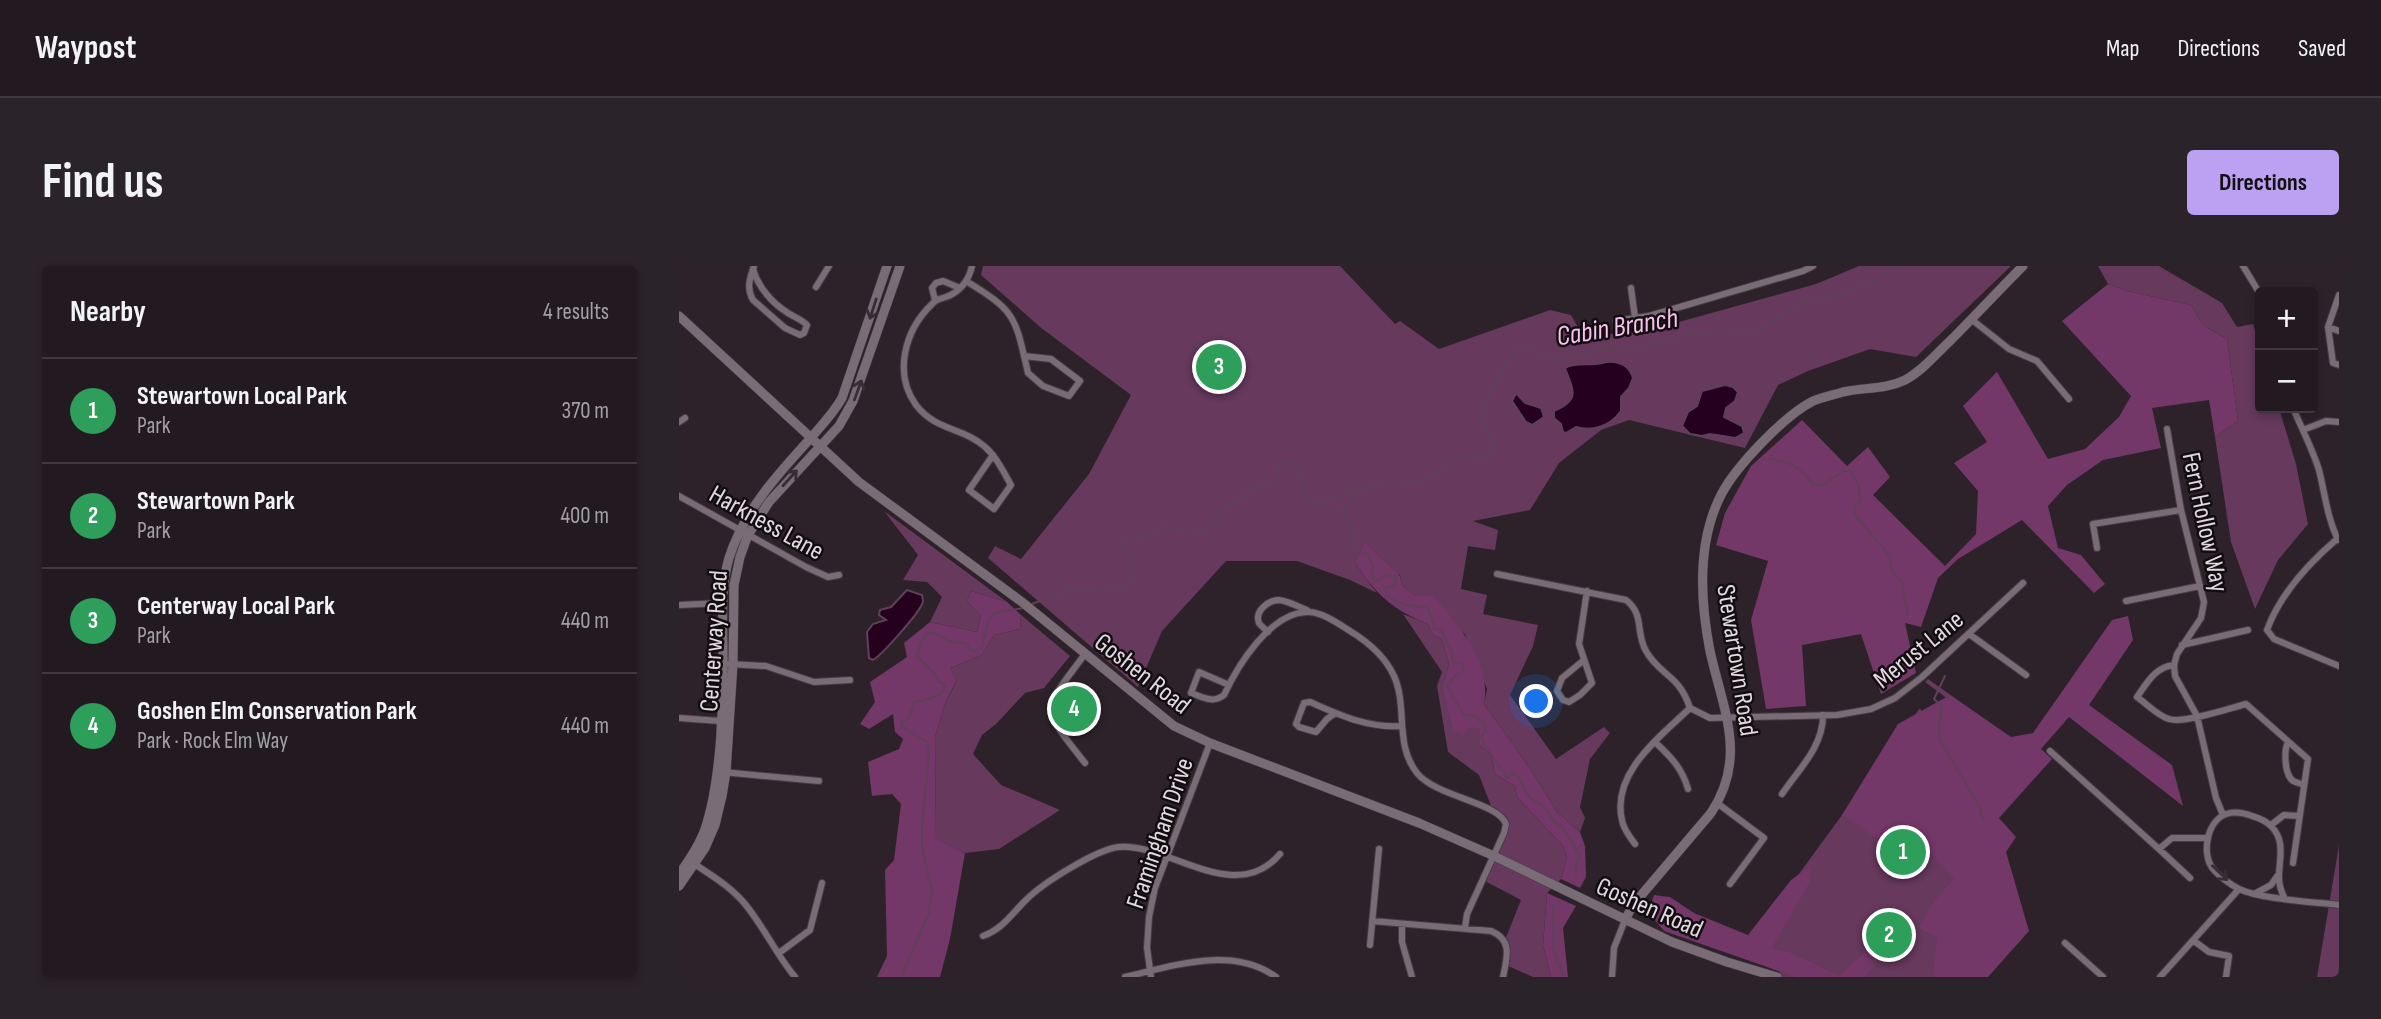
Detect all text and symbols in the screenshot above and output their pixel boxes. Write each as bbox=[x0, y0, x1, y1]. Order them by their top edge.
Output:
text: Waypost bbox=[35, 28, 136, 68]
text: Map bbox=[2106, 34, 2139, 63]
text: Directions bbox=[2177, 34, 2260, 63]
text: Saved bbox=[2298, 34, 2346, 63]
button: Directions bbox=[2187, 150, 2339, 215]
text: Find us bbox=[42, 153, 164, 212]
map controls bbox=[2255, 287, 2318, 413]
button: + bbox=[2255, 287, 2318, 350]
text: Nearby bbox=[70, 294, 146, 330]
one-way arrow bbox=[866, 297, 878, 319]
text: 4 results bbox=[543, 298, 609, 326]
water label: Cabin Branch bbox=[1554, 302, 1681, 353]
pin: 3 bbox=[1196, 341, 1242, 393]
button: − bbox=[2255, 350, 2318, 413]
one-way arrow bbox=[852, 379, 865, 401]
text: Stewartown Local Park bbox=[137, 381, 347, 412]
text: 1 bbox=[88, 397, 98, 425]
text: 370 m bbox=[562, 397, 609, 425]
text: Park bbox=[137, 412, 171, 440]
street label: Fern Hollow Way bbox=[2175, 450, 2234, 595]
one-way arrow bbox=[782, 469, 798, 487]
street label: Harkness Lane bbox=[704, 479, 829, 567]
text: Stewartown Park bbox=[137, 486, 295, 517]
text: 2 bbox=[88, 502, 98, 530]
text: 400 m bbox=[560, 502, 609, 530]
text: Park bbox=[137, 517, 171, 545]
street label: Centerway Road bbox=[694, 569, 735, 713]
street label: Stewartown Road bbox=[1709, 582, 1764, 738]
text: Centerway Local Park bbox=[137, 591, 335, 622]
street label: Merust Lane bbox=[1868, 605, 1970, 696]
text: 3 bbox=[88, 607, 98, 635]
text: 440 m bbox=[561, 607, 609, 635]
text: Park bbox=[137, 622, 171, 650]
street label: Goshen Road bbox=[1088, 627, 1196, 721]
pin: 4 bbox=[1051, 683, 1097, 735]
your location bbox=[1519, 684, 1553, 718]
text: Goshen Elm Conservation Park bbox=[137, 696, 417, 727]
text: 4 bbox=[88, 712, 98, 740]
text: 440 m bbox=[561, 712, 609, 740]
text: Park · Rock Elm Way bbox=[137, 727, 288, 755]
street label: Framingham Drive bbox=[1120, 754, 1201, 913]
pin: 1 bbox=[1880, 826, 1926, 878]
one-way arrow bbox=[2210, 864, 2228, 881]
street label: Goshen Road bbox=[1591, 871, 1707, 946]
pin: 2 bbox=[1866, 909, 1912, 961]

